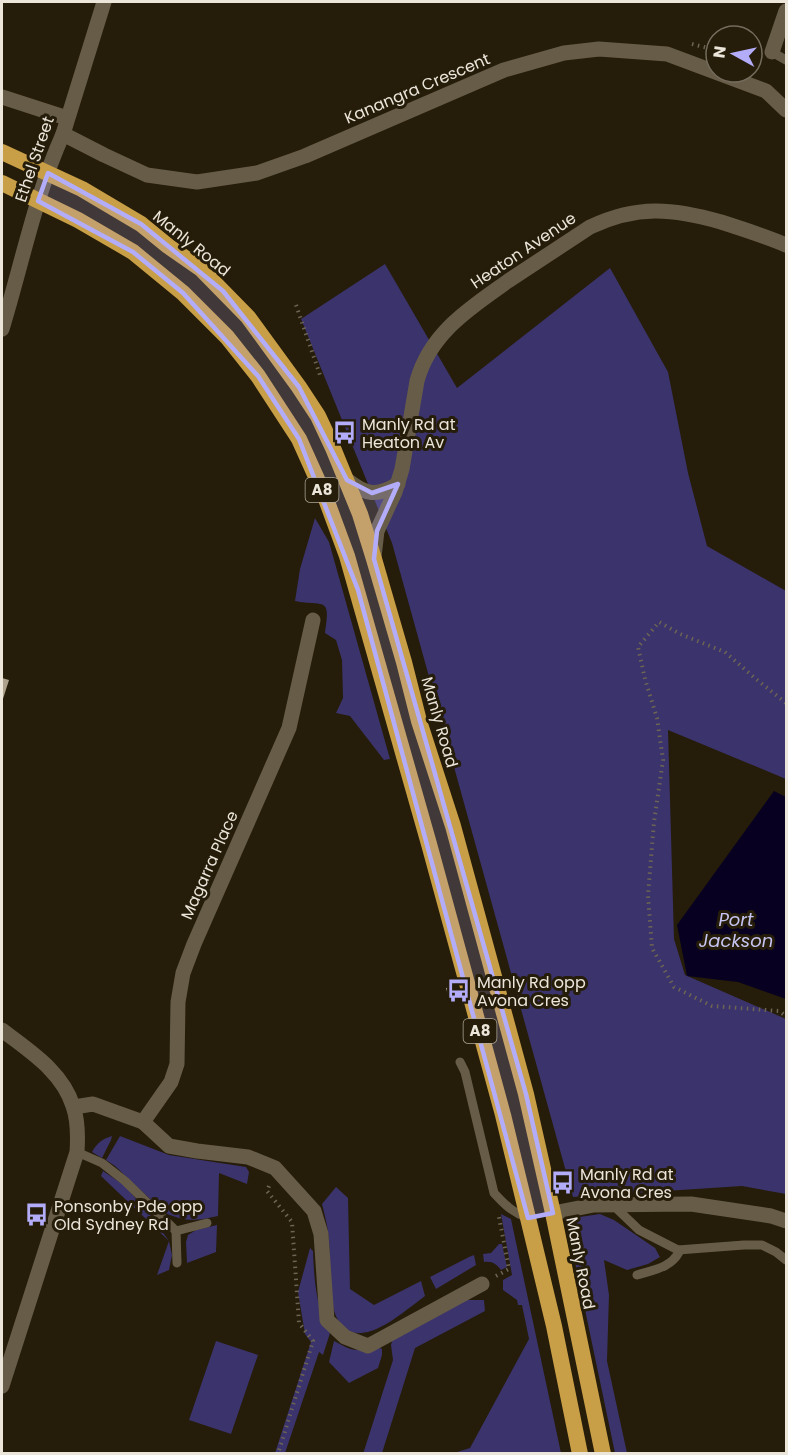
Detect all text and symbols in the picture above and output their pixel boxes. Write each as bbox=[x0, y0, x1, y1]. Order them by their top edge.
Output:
north arrow bbox=[704, 24, 764, 84]
text: N bbox=[707, 44, 732, 60]
street label: Kanangra Crescent bbox=[341, 47, 494, 129]
street label: Ethel Street bbox=[9, 113, 60, 205]
street label: Manly Road bbox=[148, 205, 235, 282]
street label: Heaton Avenue bbox=[466, 207, 581, 294]
place label: Manly Rd at Heaton Av bbox=[362, 413, 456, 454]
bus stop icon: Manly Rd at Heaton Av bbox=[331, 420, 357, 446]
road number: A8 bbox=[306, 478, 338, 502]
street label: Manly Road bbox=[416, 674, 463, 770]
street label: Magarra Place bbox=[175, 807, 244, 923]
water label: Port Jackson bbox=[699, 907, 773, 953]
place label: Manly Rd opp Avona Cres bbox=[477, 971, 586, 1012]
bus stop icon: Manly Rd opp Avona Cres bbox=[446, 978, 472, 1004]
road number: A8 bbox=[464, 1019, 496, 1043]
place label: Manly Rd at Avona Cres bbox=[580, 1163, 674, 1204]
bus stop icon: Manly Rd at Avona Cres bbox=[549, 1170, 575, 1196]
place label: Ponsonby Pde opp Old Sydney Rd bbox=[54, 1195, 203, 1236]
bus stop icon: Ponsonby Pde opp Old Sydney Rd bbox=[23, 1202, 49, 1228]
street label: Manly Road bbox=[560, 1215, 601, 1311]

